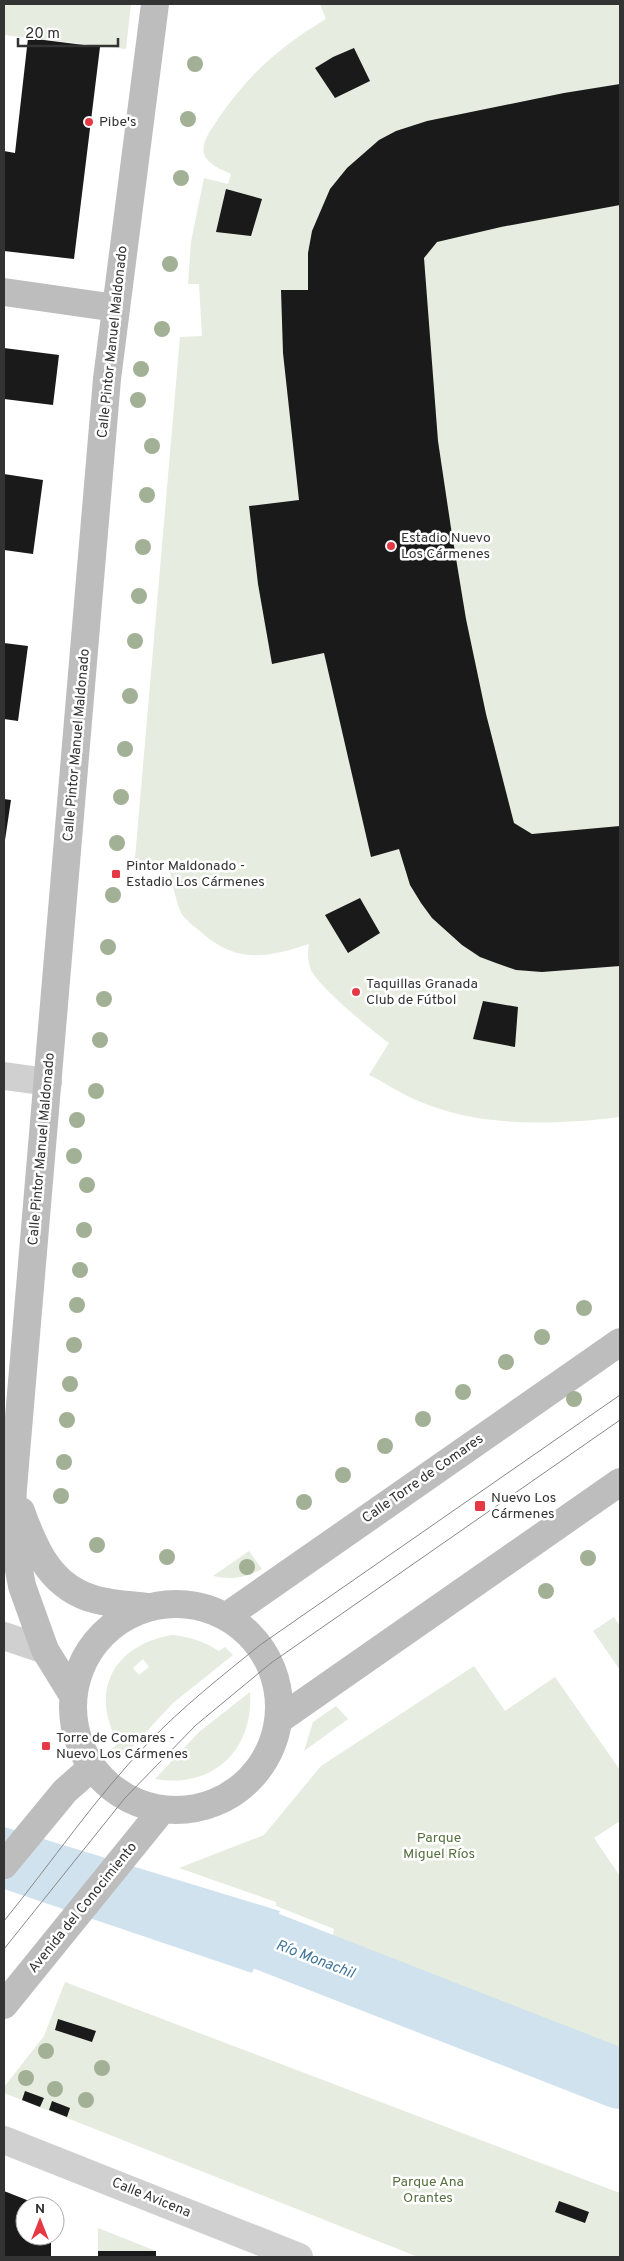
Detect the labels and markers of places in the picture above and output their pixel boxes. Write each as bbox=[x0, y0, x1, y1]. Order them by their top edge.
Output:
place label: Pibe's bbox=[99, 114, 137, 131]
marker: Pibe's bbox=[83, 116, 95, 128]
place label: Estadio Nuevo Los Cármenes bbox=[401, 530, 491, 563]
marker: Estadio Nuevo Los Cármenes bbox=[385, 540, 397, 552]
place label: Pintor Maldonado - Estadio Los Cármenes bbox=[126, 858, 265, 891]
marker: Pintor Maldonado - Estadio Los Cármenes bbox=[110, 868, 122, 880]
place label: Taquillas Granada Club de Fútbol bbox=[366, 976, 478, 1009]
marker: Taquillas Granada Club de Fútbol bbox=[350, 986, 362, 998]
place label: Nuevo Los Cármenes bbox=[491, 1490, 556, 1523]
marker: Nuevo Los Cármenes bbox=[473, 1499, 487, 1513]
place label: Torre de Comares - Nuevo Los Cármenes bbox=[56, 1730, 188, 1763]
marker: Torre de Comares - Nuevo Los Cármenes bbox=[40, 1740, 52, 1752]

